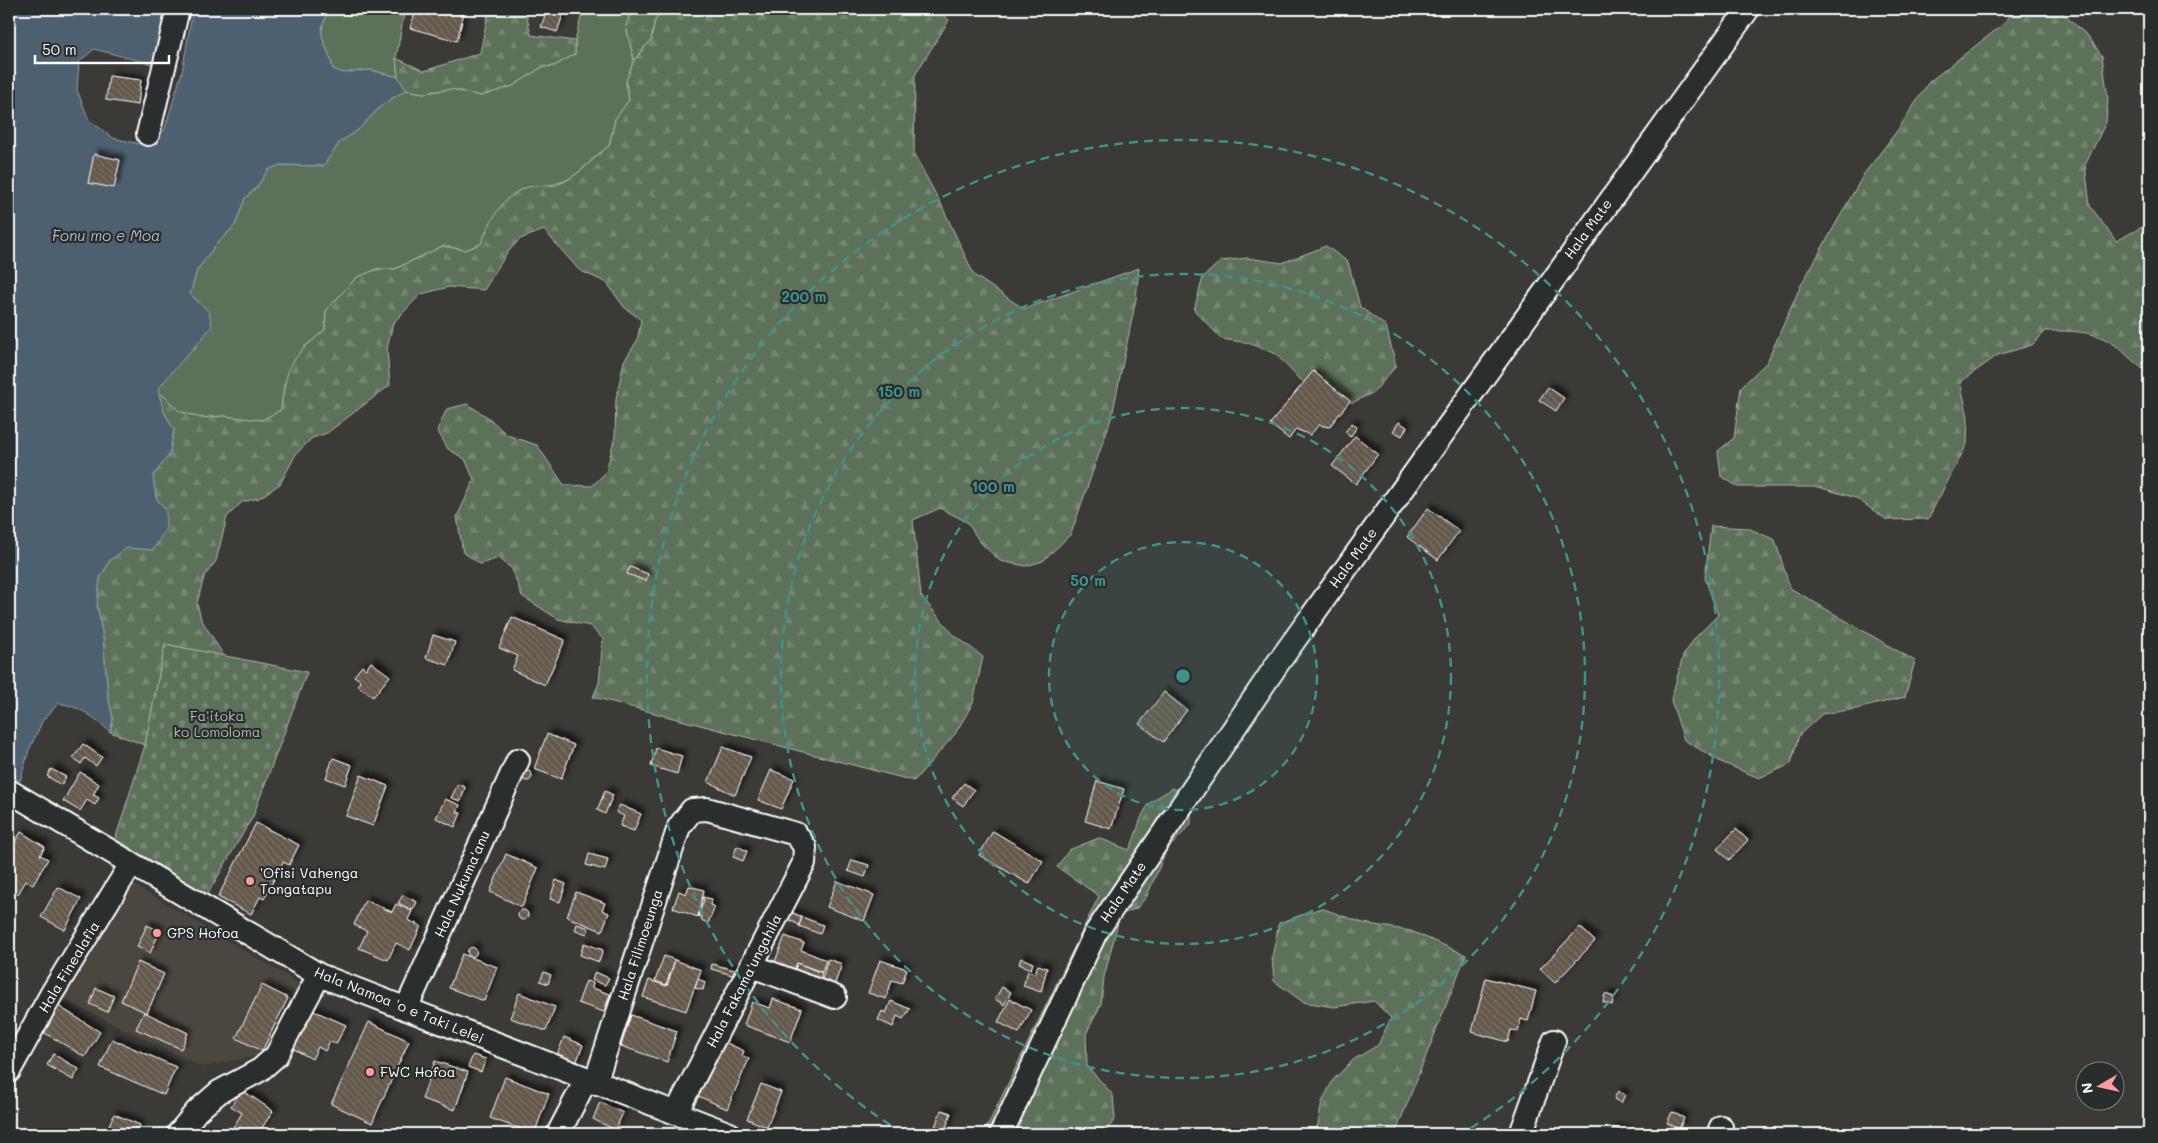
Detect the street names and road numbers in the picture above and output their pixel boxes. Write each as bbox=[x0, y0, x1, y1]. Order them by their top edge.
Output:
street label: Hala Mate bbox=[1559, 195, 1616, 263]
street label: Hala Mate bbox=[1324, 524, 1381, 592]
street label: Hala Nukuma'anu bbox=[429, 827, 494, 940]
street label: Hala Mate bbox=[1095, 857, 1150, 926]
street label: Hala Filimoeunga bbox=[613, 887, 666, 1003]
street label: Hala Fakama'ungahila bbox=[702, 911, 786, 1051]
street label: Hala Finealafia bbox=[34, 918, 103, 1016]
street label: Hala Namoa 'o e Taki Lelei bbox=[312, 962, 487, 1047]

